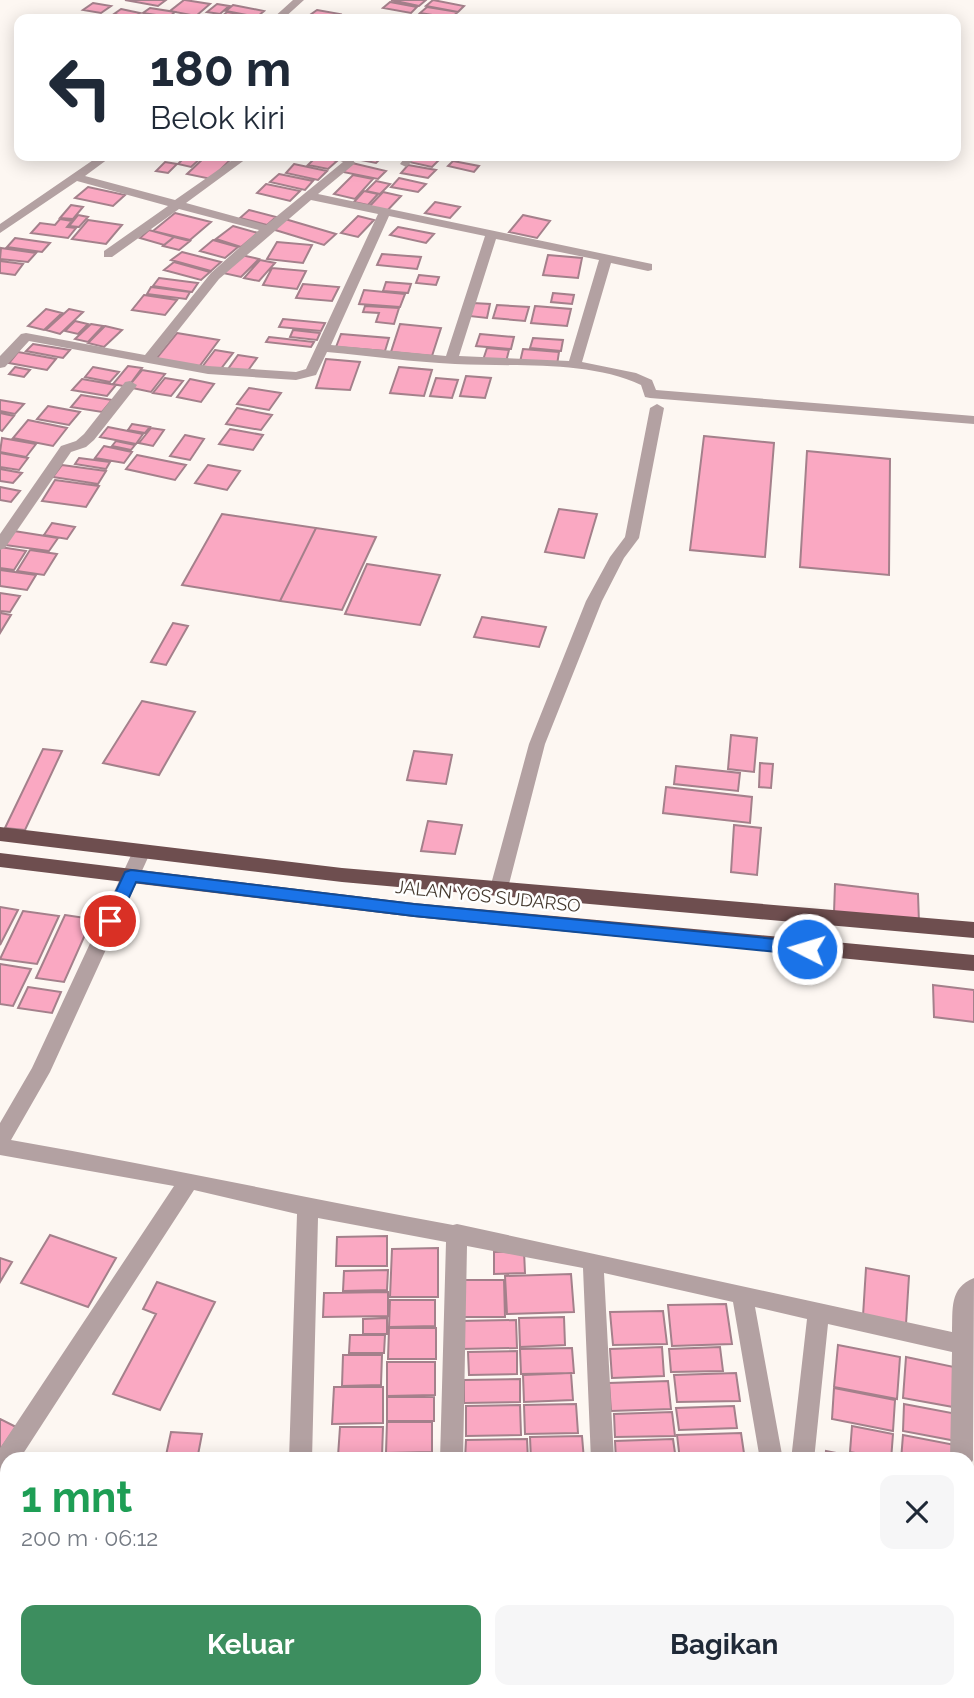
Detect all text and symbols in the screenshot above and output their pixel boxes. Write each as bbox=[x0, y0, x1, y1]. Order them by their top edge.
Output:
text: 180 m bbox=[150, 40, 291, 97]
icon: left bbox=[35, 42, 126, 133]
text: Belok kiri bbox=[150, 99, 285, 136]
street label: JALAN YOS SUDARSO bbox=[394, 876, 582, 916]
pin bbox=[80, 891, 140, 951]
icon: arrive bbox=[91, 902, 129, 940]
position arrow bbox=[770, 912, 844, 986]
text: 1 mnt bbox=[21, 1473, 132, 1522]
button: close bbox=[880, 1475, 954, 1549]
text: 200 m · 06:12 bbox=[21, 1524, 158, 1551]
button: Keluar bbox=[21, 1605, 481, 1685]
button: Bagikan bbox=[495, 1605, 954, 1685]

